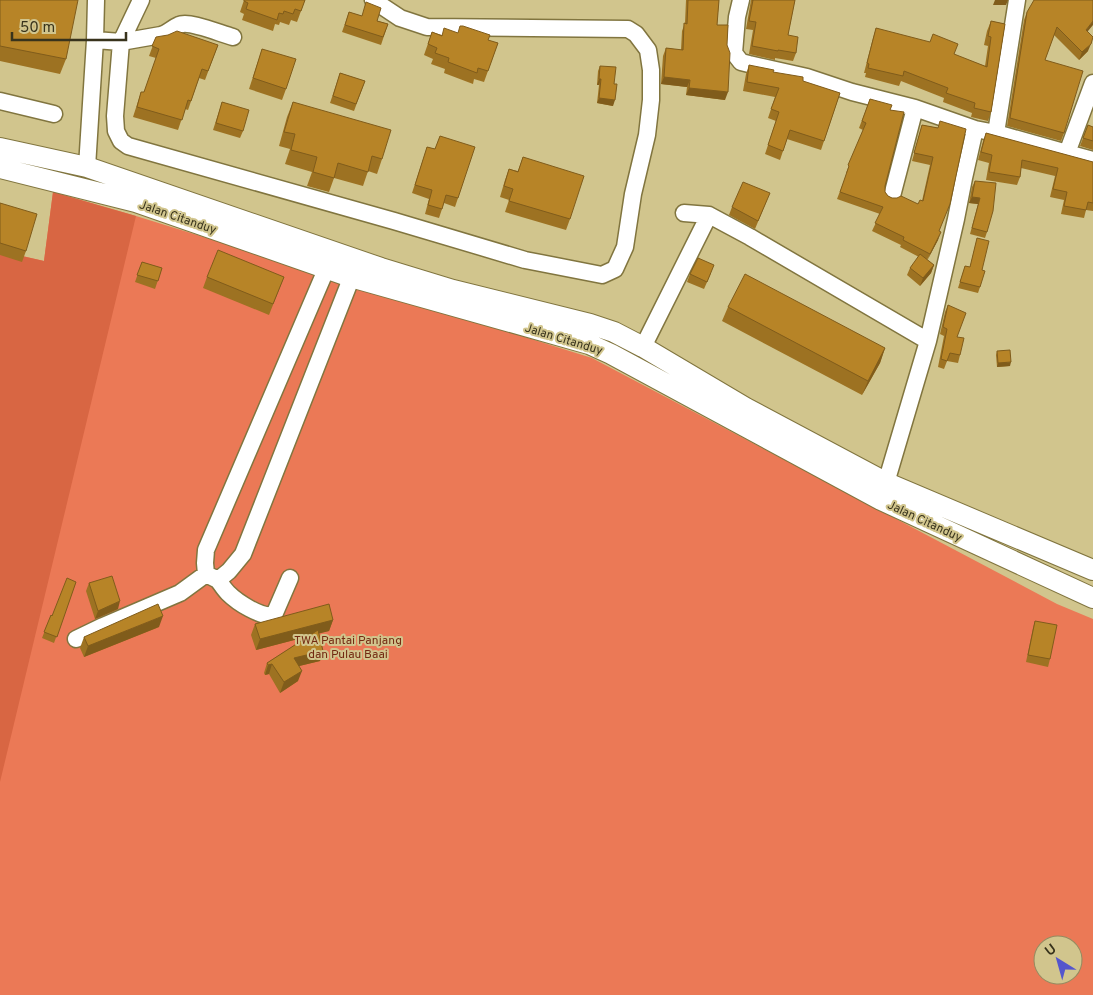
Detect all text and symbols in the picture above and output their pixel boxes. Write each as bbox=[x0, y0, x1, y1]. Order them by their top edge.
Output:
scale bar bbox=[12, 10, 126, 42]
text: 50 m bbox=[20, 19, 55, 38]
street label: Jalan Citanduy bbox=[137, 197, 218, 239]
street label: Jalan Citanduy bbox=[523, 321, 605, 359]
street label: Jalan Citanduy bbox=[885, 498, 965, 546]
park label: TWA Pantai Panjang dan Pulau Baai bbox=[294, 633, 402, 663]
north arrow bbox=[1033, 935, 1083, 985]
text: U bbox=[1042, 941, 1060, 961]

